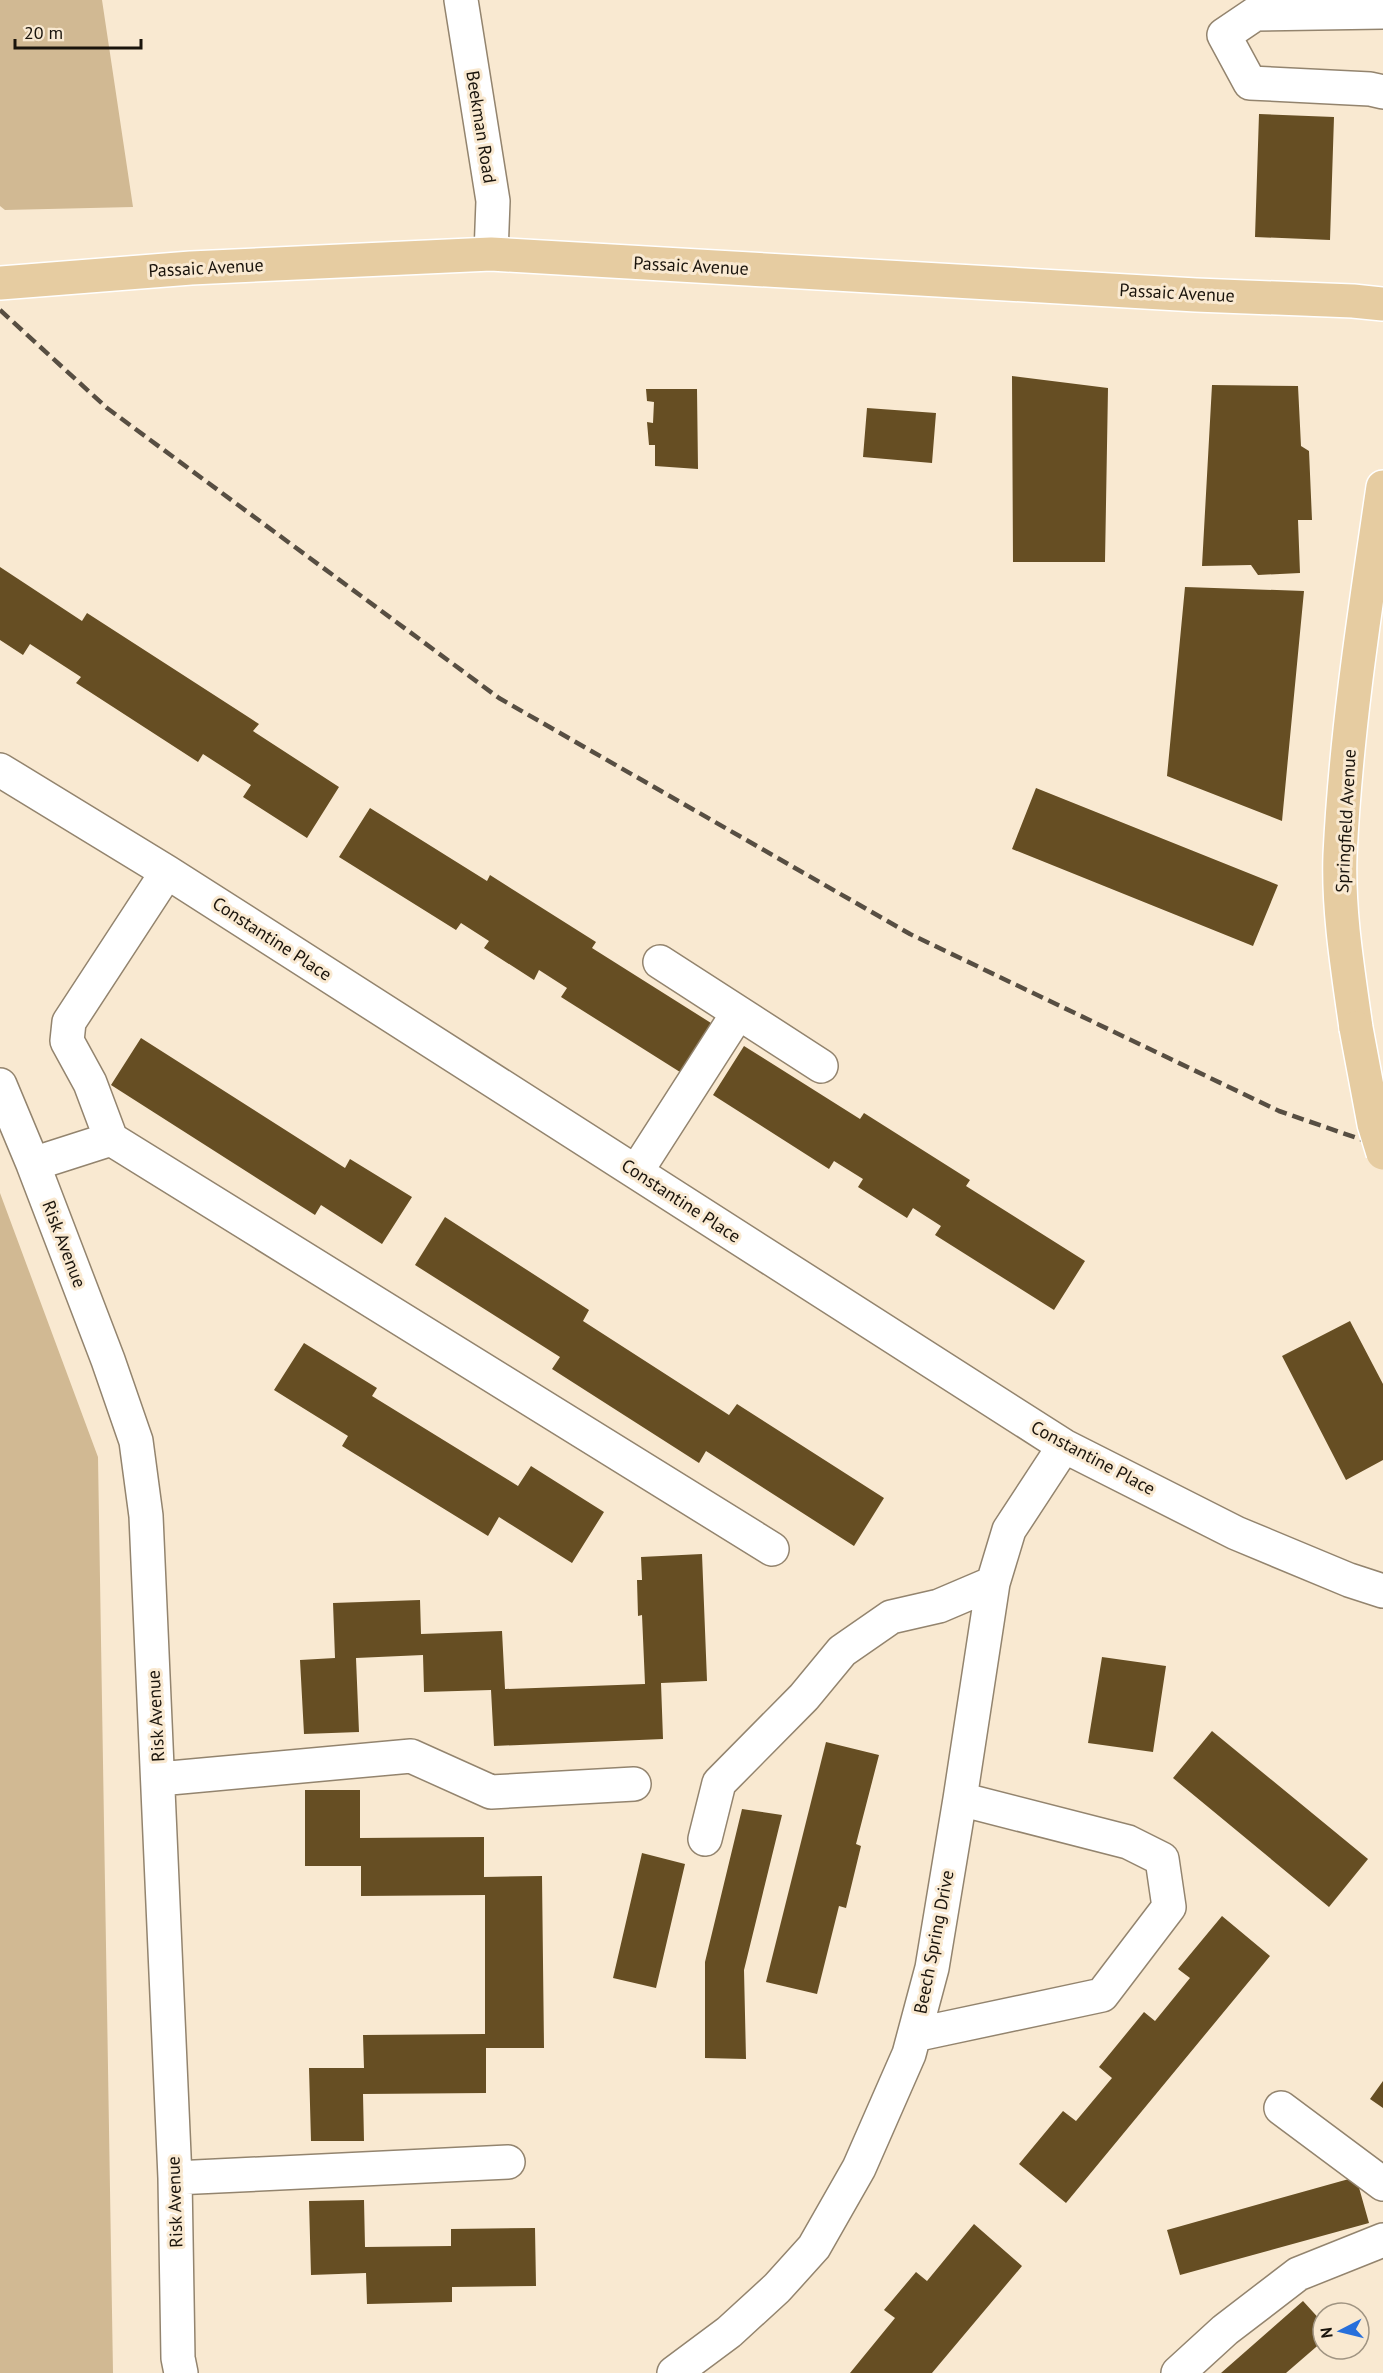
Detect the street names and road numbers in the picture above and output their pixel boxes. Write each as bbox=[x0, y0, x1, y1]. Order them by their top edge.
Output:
street label: Beekman Road bbox=[461, 69, 502, 185]
street label: Passaic Avenue bbox=[633, 251, 749, 280]
street label: Passaic Avenue bbox=[148, 253, 264, 282]
street label: Passaic Avenue bbox=[1119, 278, 1235, 307]
street label: Springfield Avenue bbox=[1330, 748, 1361, 893]
street label: Constantine Place bbox=[208, 892, 336, 986]
street label: Constantine Place bbox=[617, 1154, 745, 1248]
street label: Risk Avenue bbox=[37, 1197, 92, 1291]
street label: Constantine Place bbox=[1027, 1415, 1159, 1500]
street label: Risk Avenue bbox=[142, 1670, 169, 1762]
street label: Beech Spring Drive bbox=[908, 1868, 959, 2016]
street label: Risk Avenue bbox=[161, 2156, 188, 2248]

